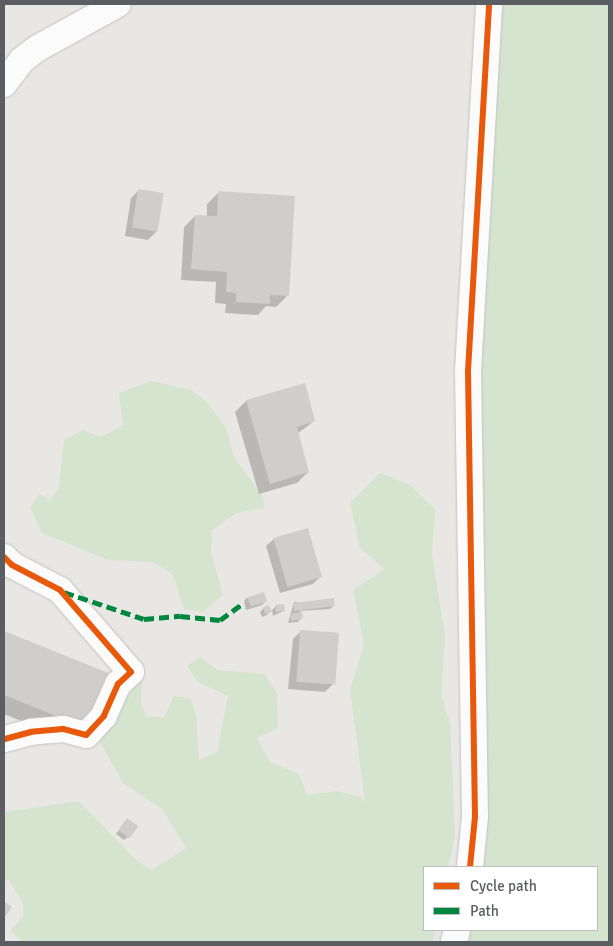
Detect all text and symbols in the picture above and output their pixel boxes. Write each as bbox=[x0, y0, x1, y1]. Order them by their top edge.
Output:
legend bbox=[423, 866, 598, 931]
text: Cycle path bbox=[470, 877, 537, 895]
text: Path bbox=[470, 902, 499, 920]

